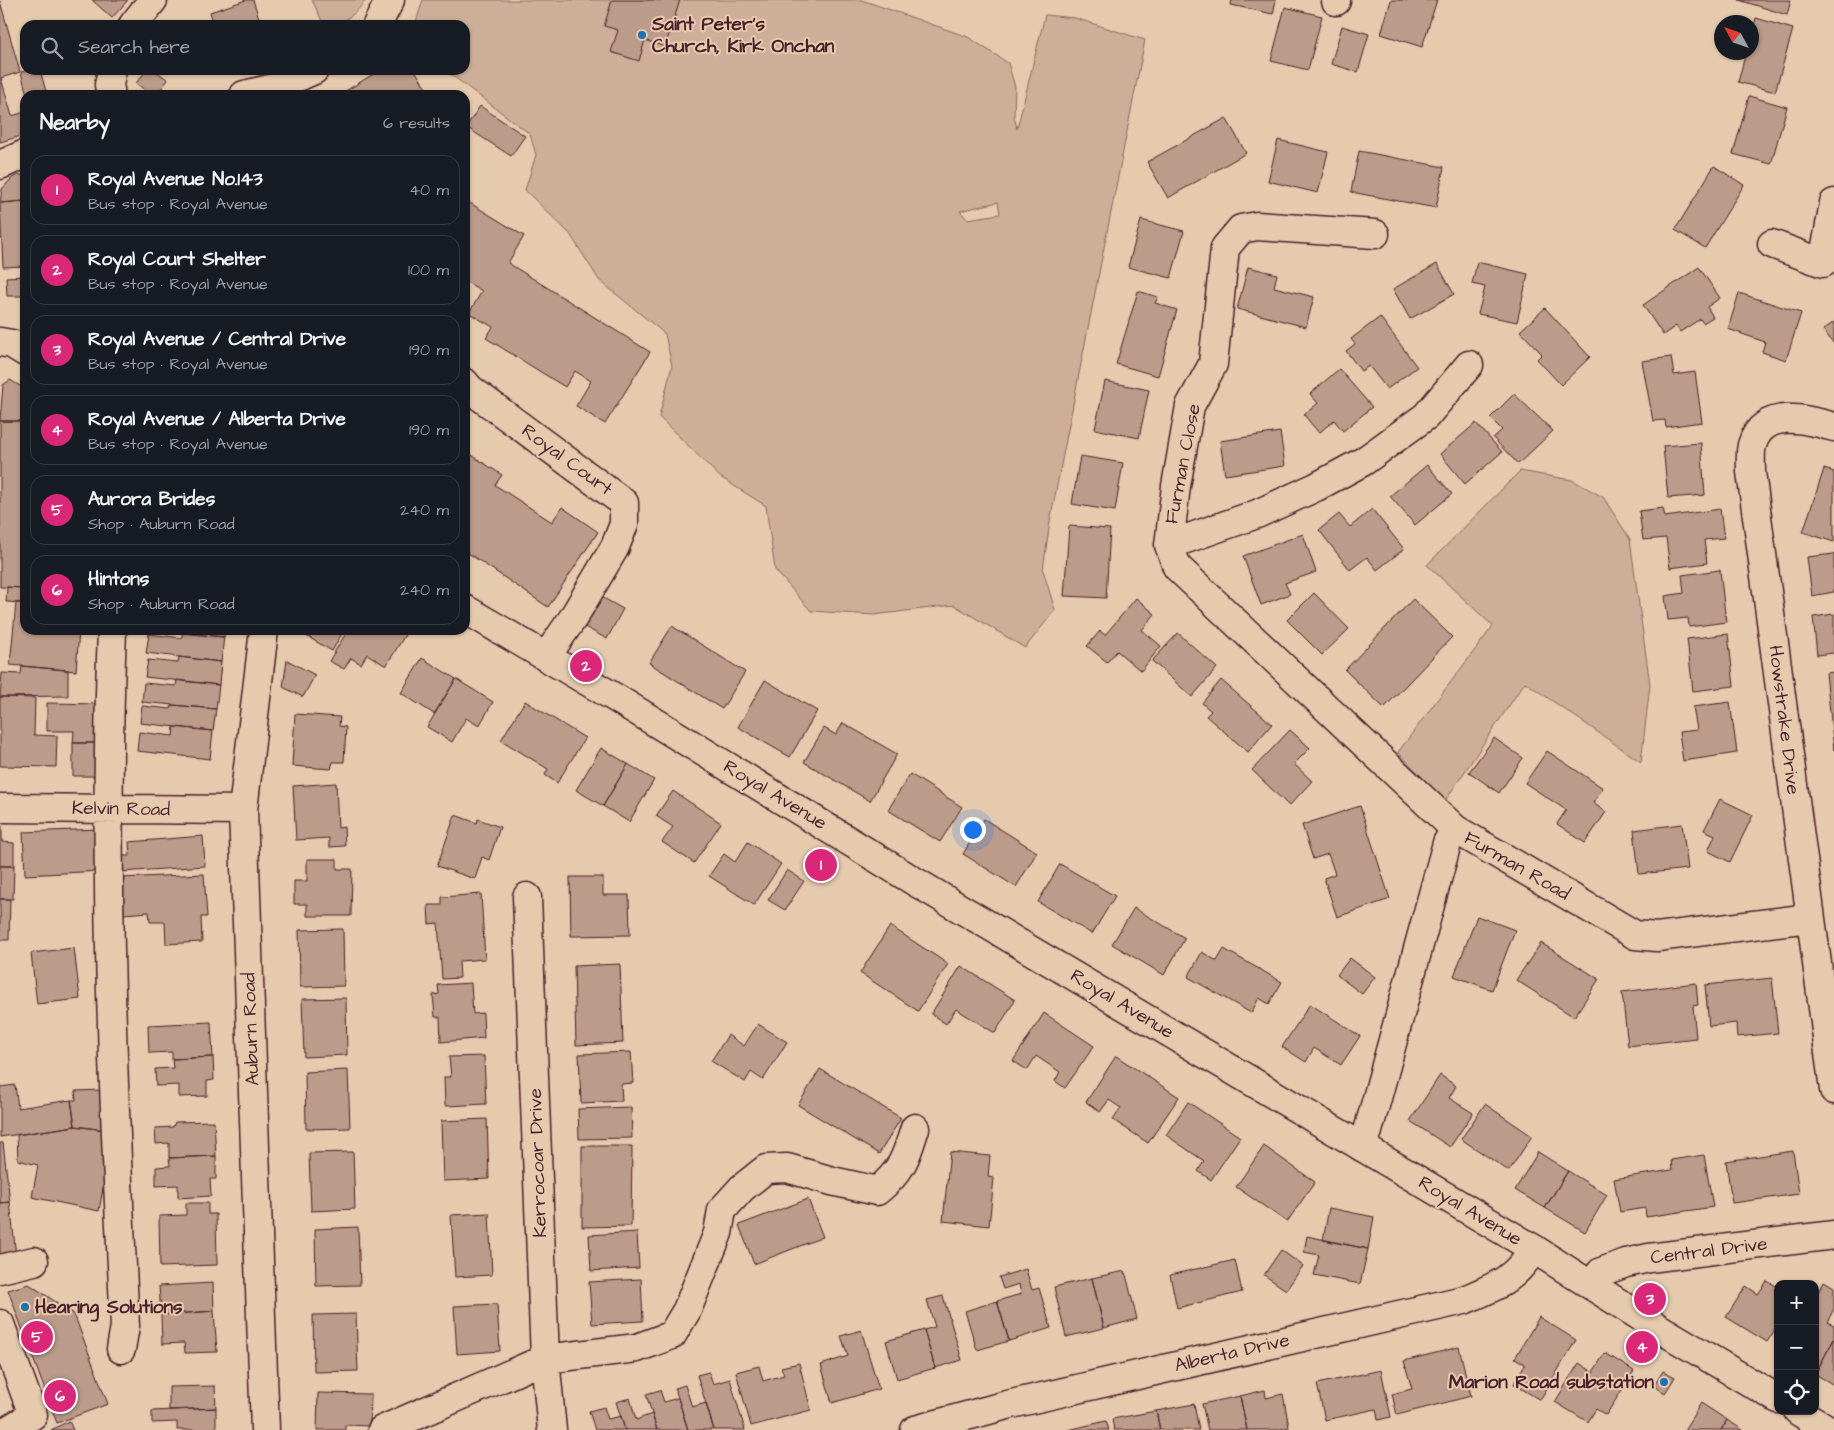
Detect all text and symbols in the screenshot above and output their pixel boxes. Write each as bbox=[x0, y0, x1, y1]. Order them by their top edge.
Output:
place label: Saint Peter's Church, Kirk Onchan bbox=[651, 11, 835, 60]
north arrow bbox=[1714, 15, 1759, 60]
search box bbox=[20, 20, 470, 75]
marker: Saint Peter's Church, Kirk Onchan bbox=[636, 29, 648, 41]
icon: search bbox=[38, 34, 66, 62]
text: Search here bbox=[78, 34, 190, 61]
text: Nearby bbox=[40, 108, 110, 137]
text: 6 results bbox=[383, 112, 450, 134]
text: Royal Avenue No.143 bbox=[88, 166, 263, 193]
text: 1 bbox=[56, 179, 58, 201]
text: 40 m bbox=[409, 179, 449, 201]
text: Bus stop · Royal Avenue bbox=[88, 193, 268, 215]
text: Royal Court Shelter bbox=[88, 246, 266, 273]
text: 2 bbox=[52, 259, 62, 281]
text: 100 m bbox=[408, 259, 449, 281]
text: Bus stop · Royal Avenue bbox=[88, 273, 268, 295]
text: Royal Avenue / Central Drive bbox=[88, 326, 346, 353]
text: 3 bbox=[53, 339, 61, 361]
text: 190 m bbox=[409, 339, 449, 361]
text: Bus stop · Royal Avenue bbox=[88, 353, 268, 375]
street label: Furman Close bbox=[1158, 402, 1208, 526]
text: Royal Avenue / Alberta Drive bbox=[88, 406, 346, 433]
street label: Royal Court bbox=[515, 418, 618, 503]
text: 4 bbox=[52, 419, 62, 441]
text: 190 m bbox=[409, 419, 449, 441]
text: Bus stop · Royal Avenue bbox=[88, 433, 268, 455]
text: Aurora Brides bbox=[88, 486, 215, 513]
text: 5 bbox=[51, 499, 63, 521]
text: 240 m bbox=[400, 499, 449, 521]
text: Shop · Auburn Road bbox=[88, 513, 235, 535]
text: Hintons bbox=[88, 566, 149, 593]
text: 6 bbox=[52, 579, 62, 601]
text: 240 m bbox=[400, 579, 449, 601]
text: Shop · Auburn Road bbox=[88, 593, 235, 615]
street label: Howstrake Drive bbox=[1761, 644, 1807, 796]
pin: 2 bbox=[570, 647, 602, 685]
street label: Royal Avenue bbox=[718, 753, 832, 837]
street label: Kelvin Road bbox=[72, 795, 171, 823]
your location bbox=[960, 817, 986, 843]
street label: Furman Road bbox=[1459, 825, 1575, 907]
pin: 1 bbox=[805, 846, 837, 884]
street label: Royal Avenue bbox=[1065, 962, 1179, 1046]
street label: Auburn Road bbox=[236, 972, 266, 1086]
street label: Kerrocoar Drive bbox=[522, 1088, 554, 1238]
street label: Royal Avenue bbox=[1413, 1169, 1527, 1253]
street label: Central Drive bbox=[1649, 1230, 1769, 1272]
pin: 3 bbox=[1634, 1280, 1666, 1318]
map controls bbox=[1774, 1280, 1819, 1415]
button: + bbox=[1774, 1280, 1819, 1325]
place label: Hearing Solutions bbox=[35, 1294, 183, 1322]
marker: Hearing Solutions bbox=[19, 1301, 31, 1313]
pin: 5 bbox=[21, 1318, 53, 1356]
button: − bbox=[1774, 1325, 1819, 1370]
street label: Alberta Drive bbox=[1172, 1327, 1292, 1379]
pin: 4 bbox=[1626, 1328, 1658, 1366]
place label: Marion Road substation bbox=[1449, 1369, 1654, 1396]
button: locate bbox=[1774, 1370, 1819, 1415]
marker: Marion Road substation bbox=[1658, 1376, 1670, 1388]
pin: 6 bbox=[44, 1377, 76, 1415]

